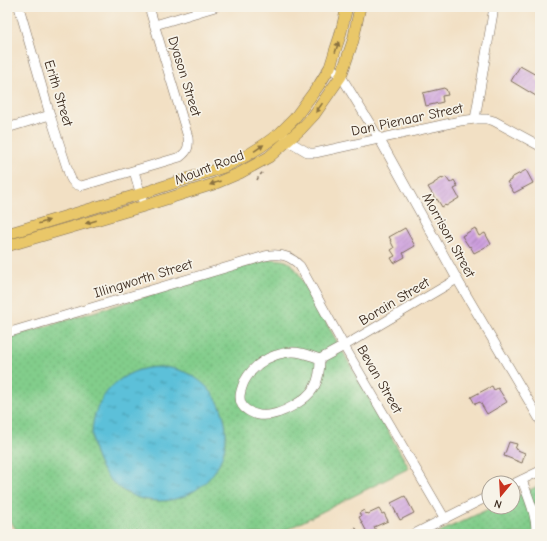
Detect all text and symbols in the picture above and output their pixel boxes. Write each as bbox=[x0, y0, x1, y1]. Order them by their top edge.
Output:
street label: Dyason Street bbox=[164, 34, 205, 119]
one-way arrow bbox=[334, 40, 340, 52]
street label: Erith Street bbox=[40, 58, 77, 129]
street label: Dan Pienaar Street bbox=[350, 99, 466, 140]
one-way arrow bbox=[315, 103, 323, 113]
one-way arrow bbox=[254, 144, 264, 152]
street label: Mount Road bbox=[172, 146, 246, 188]
one-way arrow bbox=[209, 181, 221, 187]
street label: Morrison Street bbox=[418, 190, 479, 281]
one-way arrow bbox=[39, 219, 51, 225]
one-way arrow bbox=[85, 219, 97, 225]
street label: Illingworth Street bbox=[92, 255, 195, 302]
street label: Borain Street bbox=[356, 273, 433, 329]
street label: Bevan Street bbox=[353, 342, 406, 417]
north arrow bbox=[481, 475, 521, 515]
text: N bbox=[493, 497, 503, 511]

